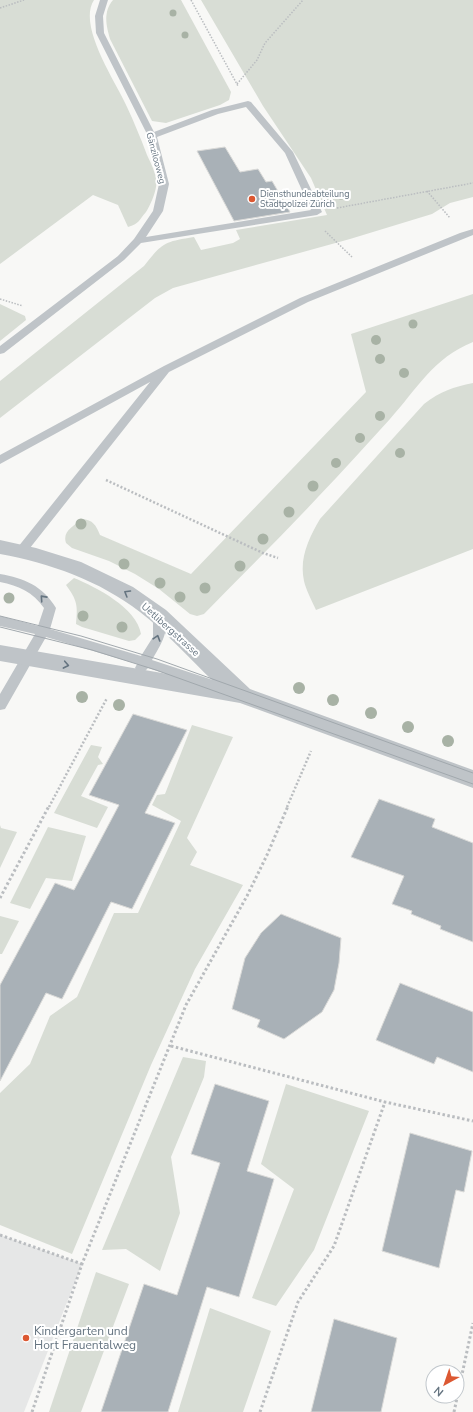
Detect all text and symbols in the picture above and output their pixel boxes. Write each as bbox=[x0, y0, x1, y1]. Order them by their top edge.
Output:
street label: Gänzilooweg bbox=[143, 131, 169, 185]
place label: Diensthundeabteilung Stadtpolizei Zürich bbox=[260, 188, 349, 210]
marker: Diensthundeabteilung Stadtpolizei Zürich bbox=[247, 194, 257, 204]
one-way arrow bbox=[124, 591, 131, 598]
one-way arrow bbox=[40, 595, 47, 603]
street label: Uetlibergstrasse bbox=[138, 600, 202, 660]
one-way arrow bbox=[152, 634, 161, 641]
one-way arrow bbox=[63, 660, 70, 668]
place label: Kindergarten und Hort Frauentalweg bbox=[34, 1323, 136, 1353]
marker: Kindergarten und Hort Frauentalweg bbox=[21, 1333, 31, 1343]
north arrow bbox=[425, 1364, 465, 1404]
text: N bbox=[431, 1383, 447, 1400]

